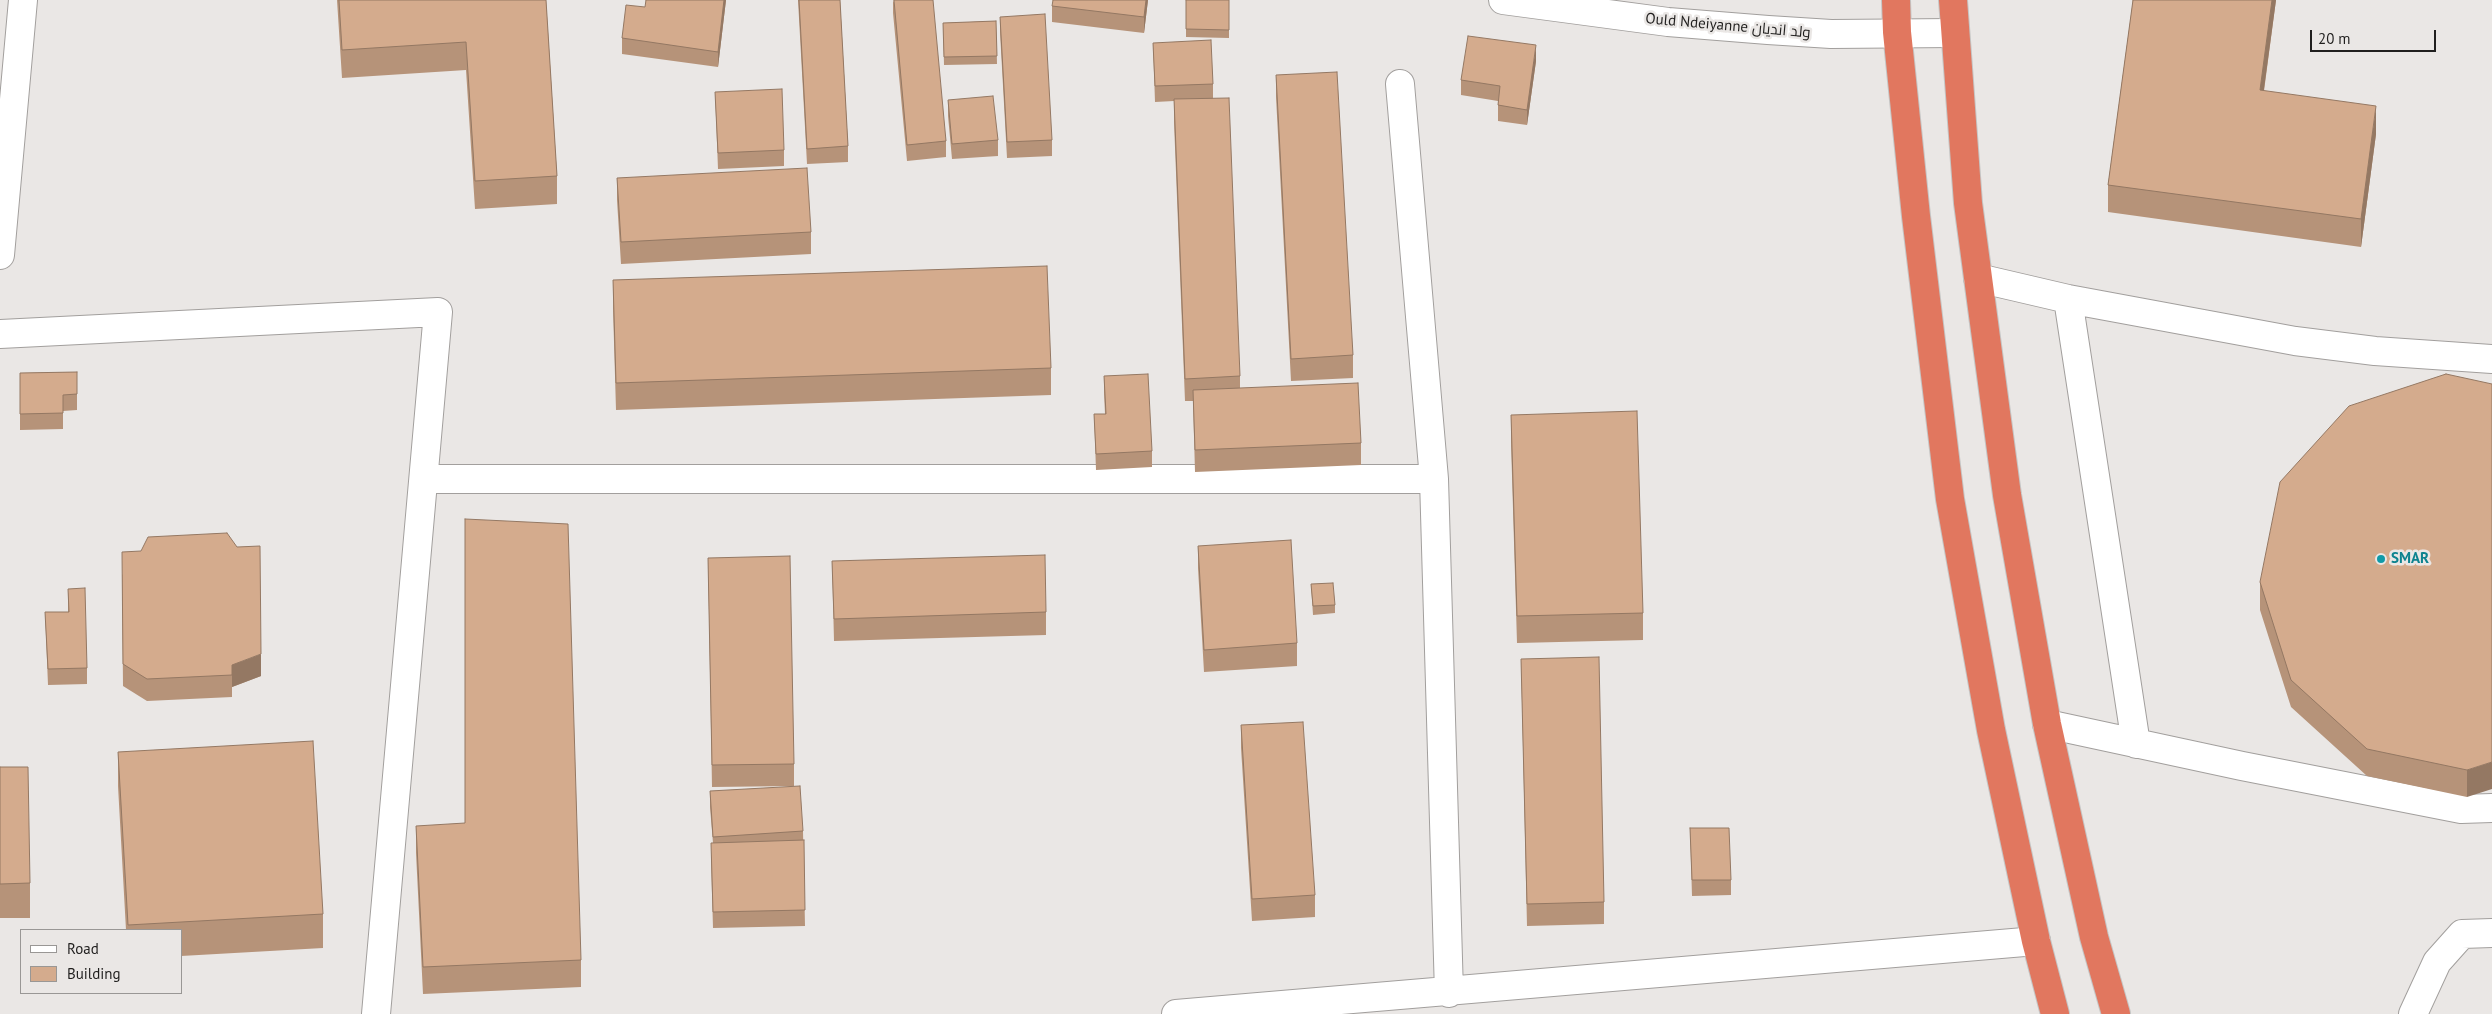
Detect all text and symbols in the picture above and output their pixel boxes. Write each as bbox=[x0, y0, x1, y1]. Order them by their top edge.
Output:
street label: Ould Ndeiyanne ولد انديان bbox=[1645, 10, 1811, 42]
scale bar bbox=[2312, 20, 2438, 52]
text: 20 m bbox=[2318, 29, 2351, 48]
place label: SMAR bbox=[2391, 550, 2429, 568]
marker: SMAR bbox=[2375, 553, 2387, 565]
legend bbox=[20, 929, 182, 994]
text: Road bbox=[67, 939, 99, 958]
text: Building bbox=[67, 964, 121, 983]

